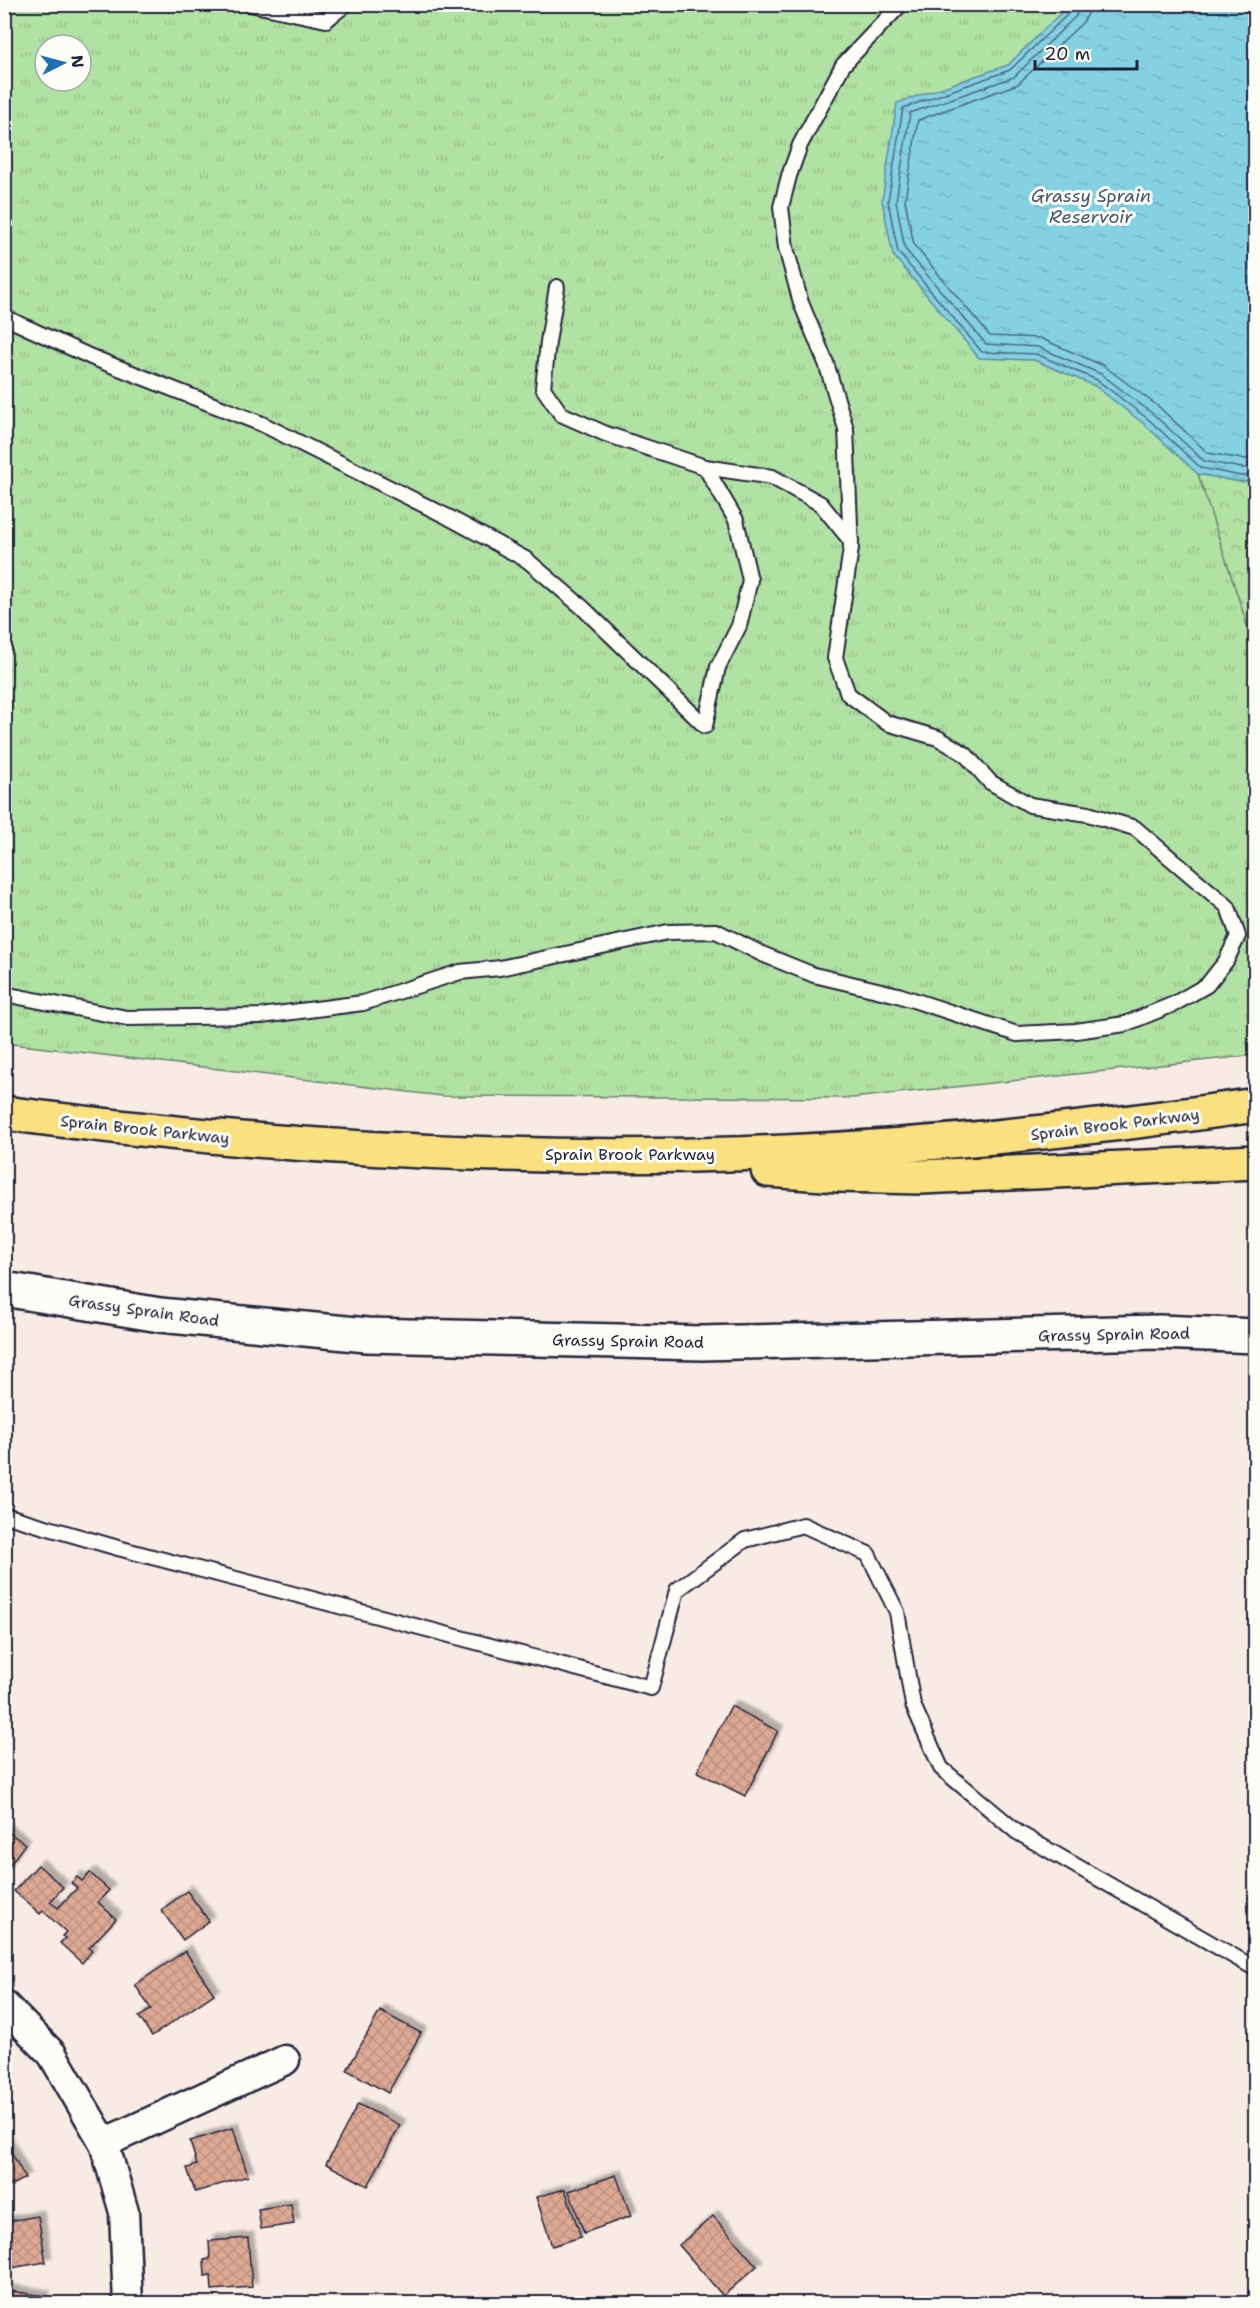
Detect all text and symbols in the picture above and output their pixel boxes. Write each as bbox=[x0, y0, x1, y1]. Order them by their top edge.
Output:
north arrow bbox=[33, 33, 93, 93]
scale bar bbox=[1035, 33, 1137, 71]
text: 20 m bbox=[1044, 42, 1090, 66]
text: N bbox=[66, 54, 89, 69]
water label: Grassy Sprain Reservoir bbox=[1031, 184, 1151, 229]
street label: Sprain Brook Parkway bbox=[1029, 1103, 1201, 1145]
street label: Sprain Brook Parkway bbox=[59, 1110, 231, 1148]
street label: Sprain Brook Parkway bbox=[545, 1144, 715, 1165]
street label: Grassy Sprain Road bbox=[67, 1289, 221, 1331]
street label: Grassy Sprain Road bbox=[1038, 1322, 1190, 1346]
street label: Grassy Sprain Road bbox=[552, 1329, 704, 1353]

